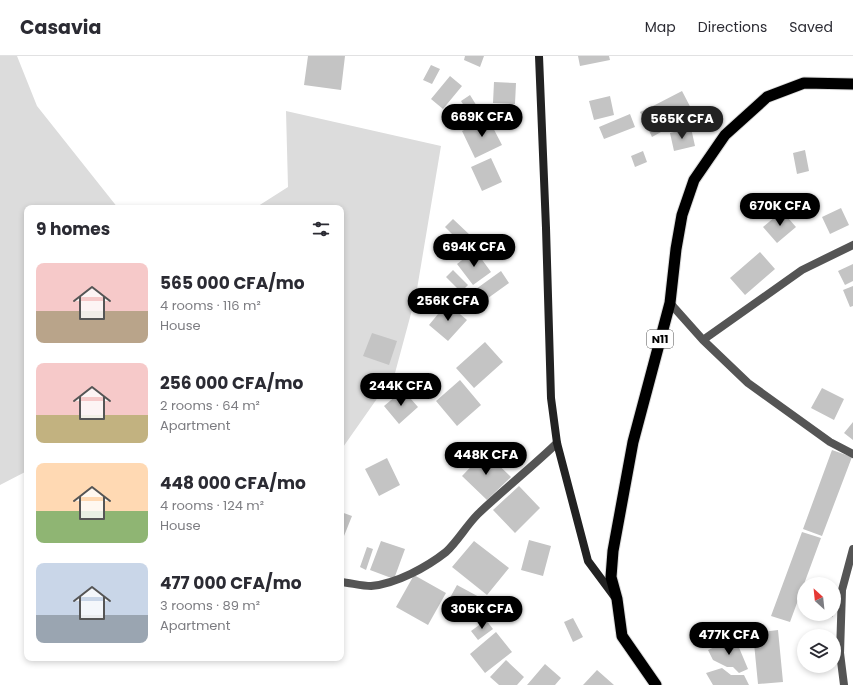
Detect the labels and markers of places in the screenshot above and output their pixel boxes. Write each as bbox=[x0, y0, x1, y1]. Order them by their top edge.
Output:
pin: 669K CFA bbox=[441, 104, 523, 138]
pin: 565K CFA bbox=[641, 106, 723, 140]
pin: 670K CFA bbox=[739, 193, 821, 227]
pin: 694K CFA bbox=[433, 234, 515, 268]
pin: 256K CFA bbox=[407, 288, 489, 322]
pin: 244K CFA bbox=[360, 373, 442, 407]
pin: 448K CFA bbox=[445, 442, 527, 476]
pin: 305K CFA bbox=[441, 596, 523, 630]
pin: 477K CFA bbox=[688, 622, 770, 656]

